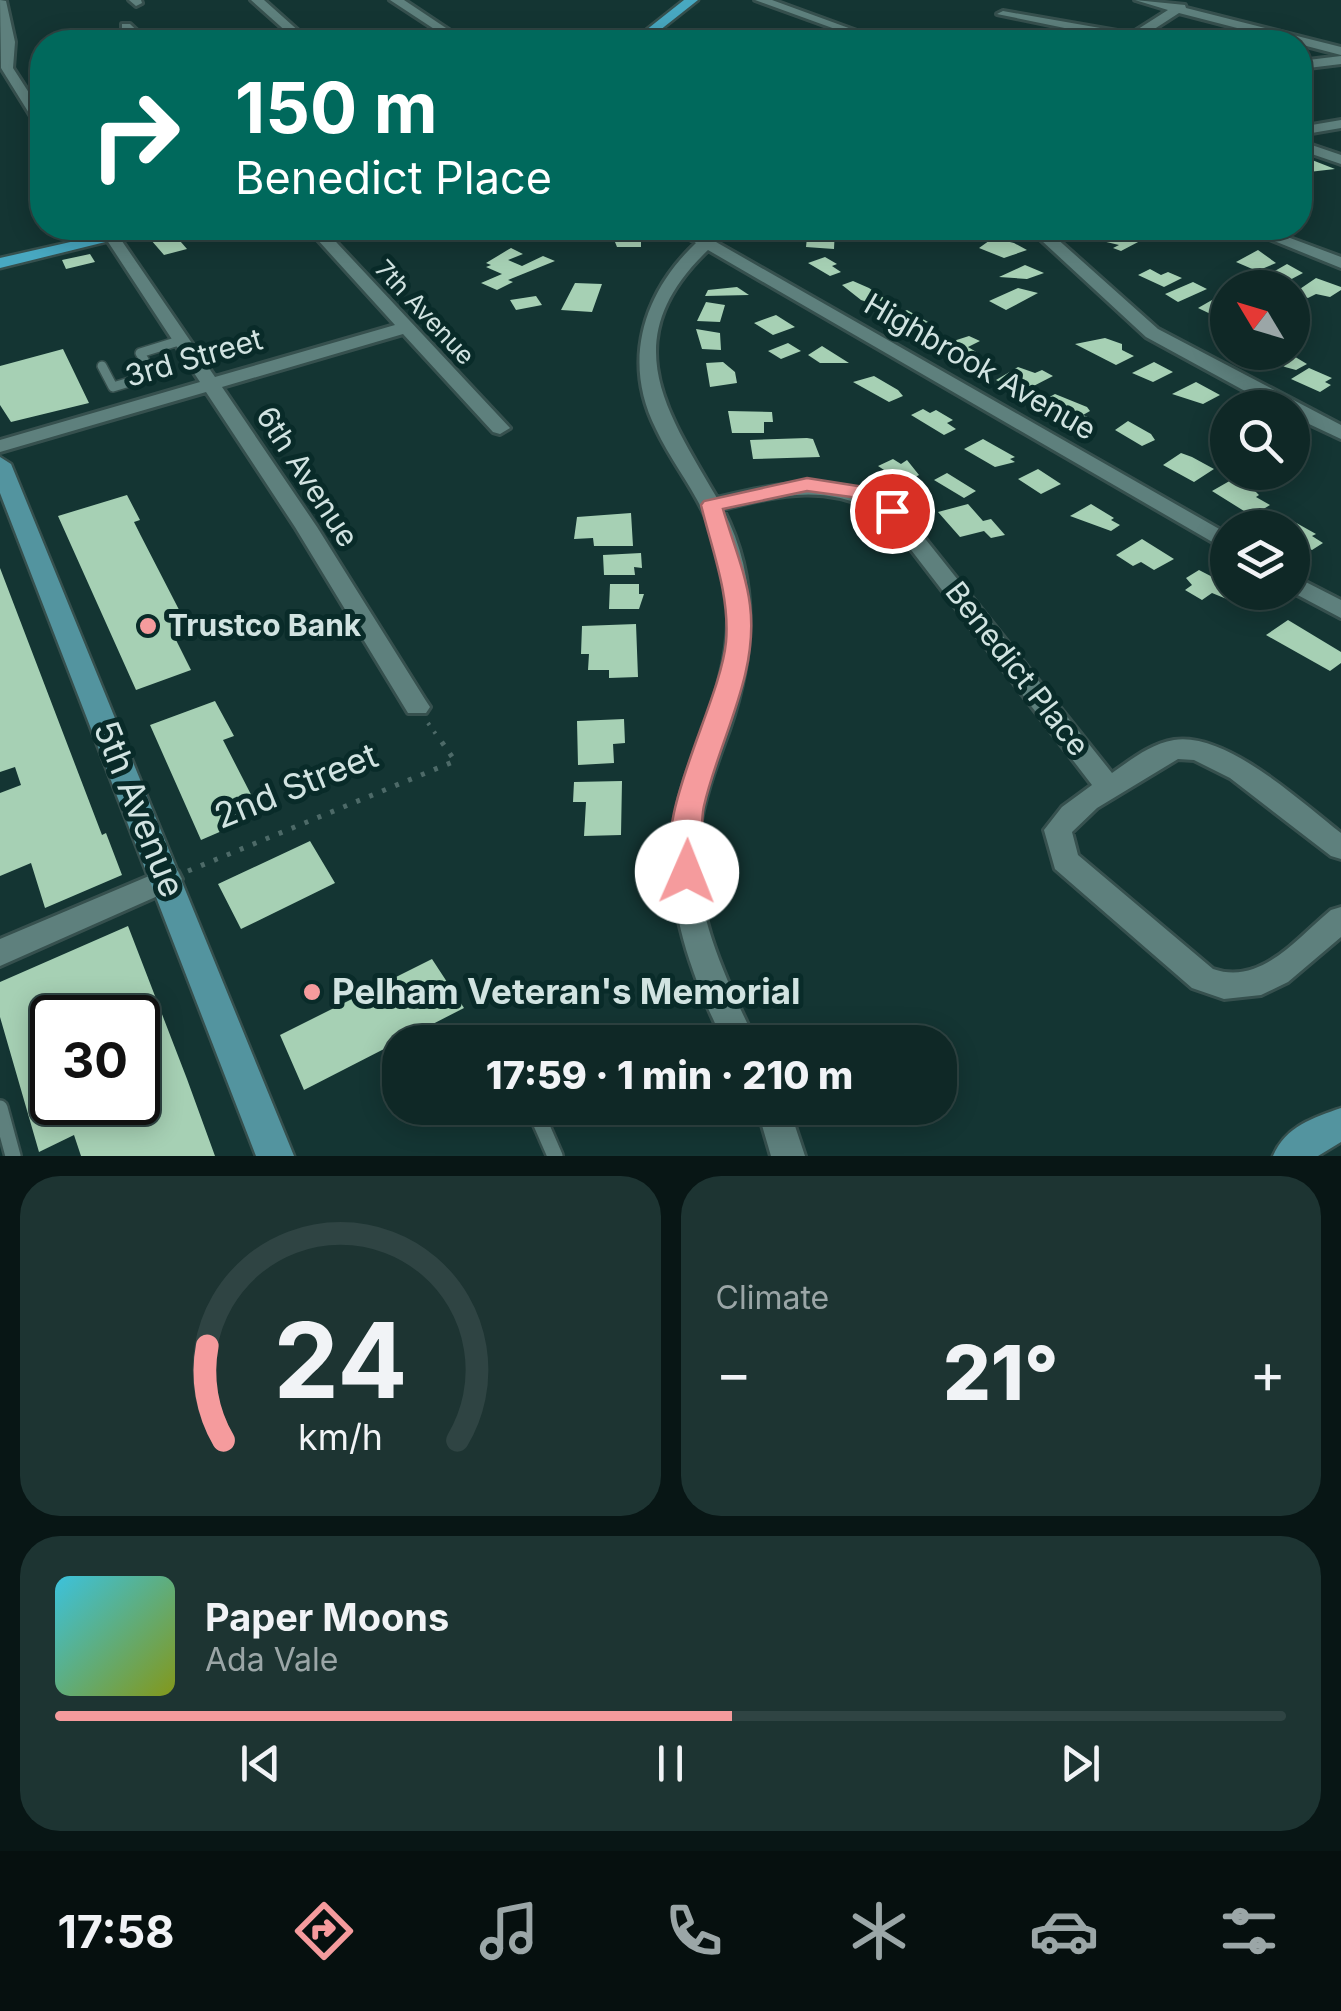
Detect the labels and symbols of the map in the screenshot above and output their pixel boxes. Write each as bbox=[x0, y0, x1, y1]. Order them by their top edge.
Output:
street label: 7th Avenue bbox=[369, 254, 481, 370]
north arrow bbox=[1210, 270, 1310, 370]
street label: Highbrook Avenue bbox=[858, 285, 1103, 447]
street label: 3rd Street bbox=[121, 320, 267, 394]
street label: 6th Avenue bbox=[249, 400, 367, 553]
pin bbox=[850, 469, 935, 554]
street label: Benedict Place bbox=[939, 574, 1097, 763]
place label: Trustco Bank bbox=[168, 607, 362, 643]
marker: Trustco Bank bbox=[137, 615, 159, 637]
street label: 5th Avenue bbox=[86, 714, 194, 903]
street label: 2nd Street bbox=[208, 733, 383, 837]
position arrow bbox=[635, 820, 739, 924]
place label: Pelham Veteran's Memorial bbox=[332, 970, 801, 1012]
marker: Pelham Veteran's Memorial bbox=[301, 981, 323, 1003]
speed limit sign: 30 bbox=[30, 995, 160, 1125]

